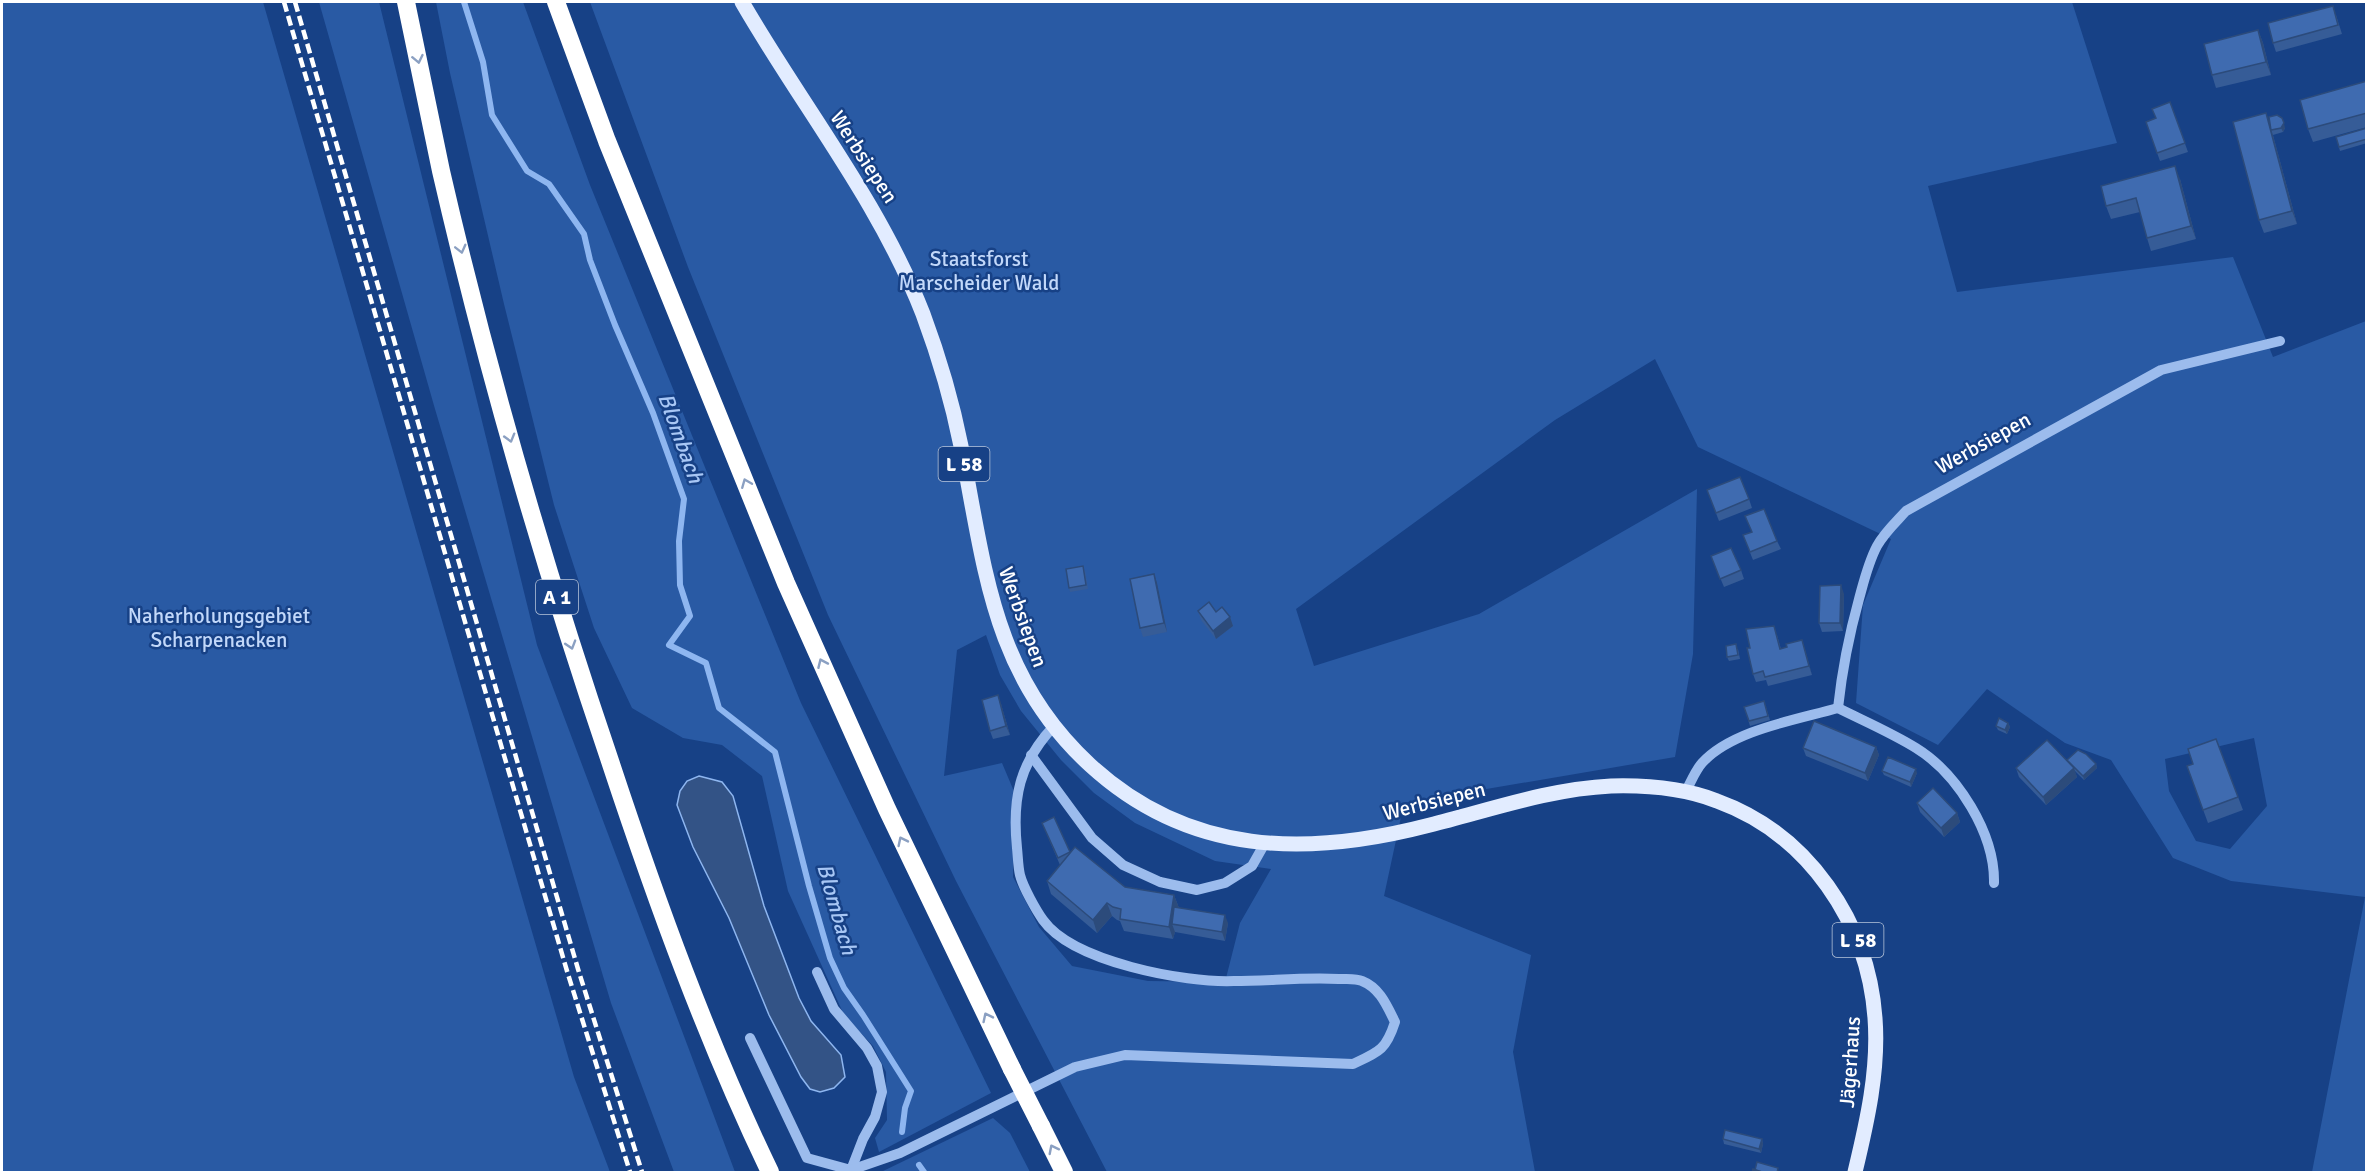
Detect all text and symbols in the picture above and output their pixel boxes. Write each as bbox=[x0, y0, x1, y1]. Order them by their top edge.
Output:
one-way arrow bbox=[411, 54, 424, 64]
street label: Werbsiepen bbox=[825, 106, 903, 208]
one-way arrow bbox=[454, 243, 466, 254]
park label: Staatsforst Marscheider Wald bbox=[899, 246, 1059, 296]
water label: Blombach bbox=[652, 389, 710, 488]
street label: Werbsiepen bbox=[1931, 406, 2035, 480]
one-way arrow bbox=[503, 432, 515, 443]
road number: L 58 bbox=[938, 447, 990, 481]
one-way arrow bbox=[741, 479, 753, 490]
street label: Werbsiepen bbox=[993, 563, 1053, 671]
road number: A 1 bbox=[536, 580, 578, 614]
park label: Naherholungsgebiet Scharpenacken bbox=[128, 603, 310, 653]
one-way arrow bbox=[564, 639, 576, 650]
one-way arrow bbox=[817, 658, 829, 669]
street label: Werbsiepen bbox=[1380, 776, 1488, 826]
one-way arrow bbox=[898, 836, 910, 847]
water label: Blombach bbox=[811, 860, 863, 959]
road number: L 58 bbox=[1832, 923, 1884, 957]
one-way arrow bbox=[982, 1012, 994, 1023]
street label: Jägerhaus bbox=[1834, 1015, 1866, 1109]
one-way arrow bbox=[1049, 1145, 1060, 1156]

